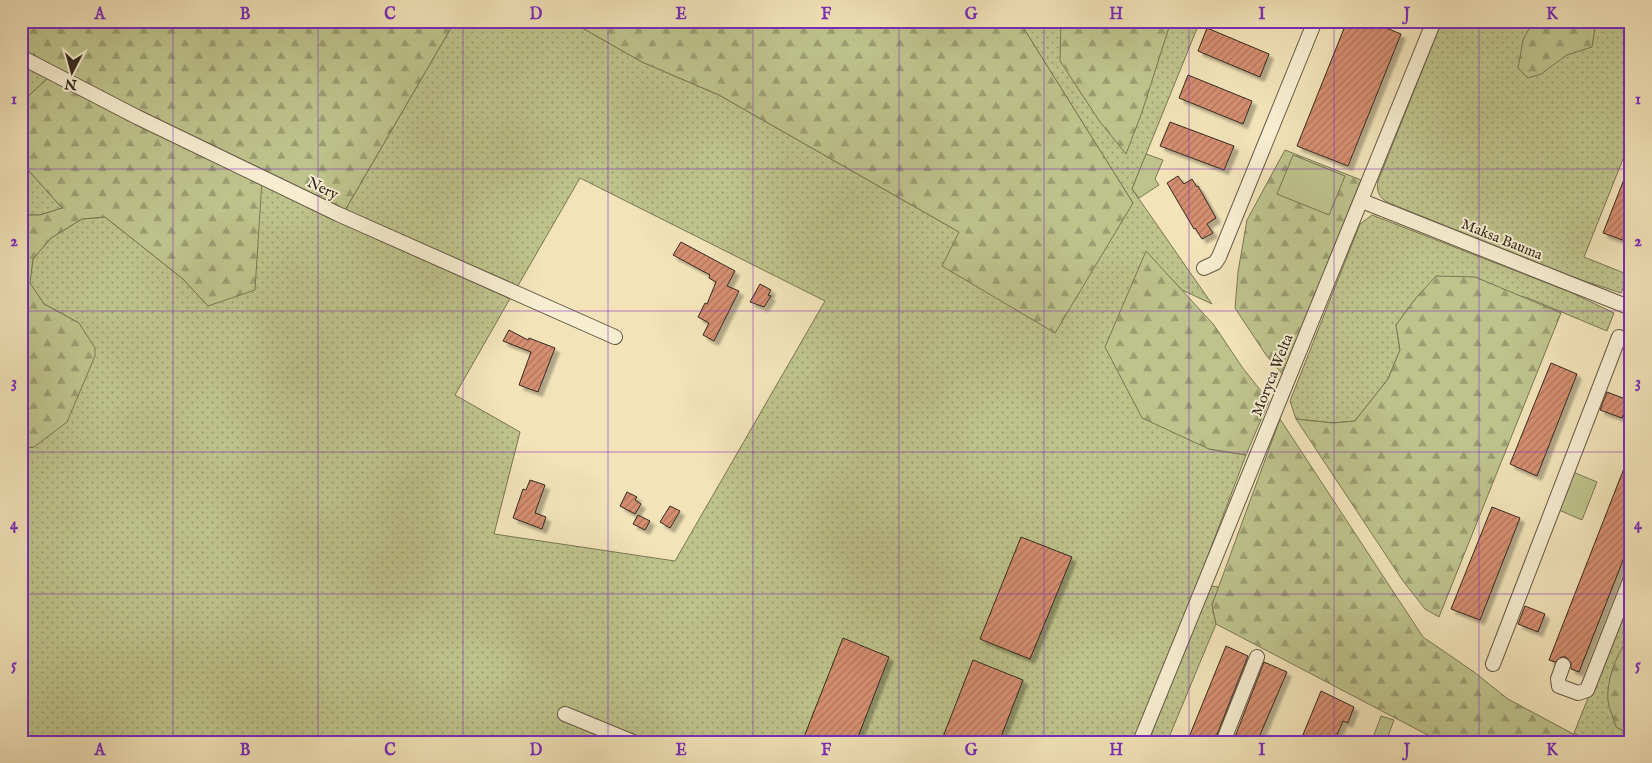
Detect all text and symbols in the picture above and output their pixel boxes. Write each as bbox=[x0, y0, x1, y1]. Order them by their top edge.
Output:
text: A bbox=[94, 5, 107, 25]
text: B bbox=[240, 5, 251, 25]
text: C bbox=[384, 5, 396, 25]
text: D bbox=[530, 5, 543, 25]
text: E bbox=[675, 5, 687, 25]
text: F bbox=[821, 5, 832, 25]
text: G bbox=[965, 5, 978, 25]
text: H bbox=[1109, 5, 1123, 25]
text: I bbox=[1259, 5, 1266, 25]
text: J bbox=[1402, 5, 1411, 25]
text: K bbox=[1546, 5, 1559, 25]
north arrow bbox=[48, 48, 98, 98]
text: N bbox=[64, 74, 79, 94]
text: 1 bbox=[11, 90, 17, 110]
text: 1 bbox=[1635, 90, 1641, 110]
street label: Nery bbox=[304, 173, 342, 204]
street label: Maksa Bauma bbox=[1458, 215, 1546, 265]
text: 2 bbox=[10, 232, 18, 252]
text: 2 bbox=[1634, 232, 1642, 252]
street label: Moryca Welta bbox=[1247, 331, 1298, 419]
text: 3 bbox=[11, 373, 17, 393]
text: 3 bbox=[1635, 373, 1641, 393]
text: 4 bbox=[10, 515, 19, 535]
text: 4 bbox=[1634, 515, 1643, 535]
text: 5 bbox=[11, 656, 17, 676]
text: 5 bbox=[1635, 656, 1641, 676]
text: A bbox=[94, 741, 107, 761]
text: B bbox=[240, 741, 251, 761]
text: C bbox=[384, 741, 396, 761]
text: D bbox=[530, 741, 543, 761]
text: E bbox=[675, 741, 687, 761]
text: F bbox=[821, 741, 832, 761]
text: G bbox=[965, 741, 978, 761]
text: H bbox=[1109, 741, 1123, 761]
text: I bbox=[1259, 741, 1266, 761]
text: J bbox=[1402, 741, 1411, 761]
text: K bbox=[1546, 741, 1559, 761]

